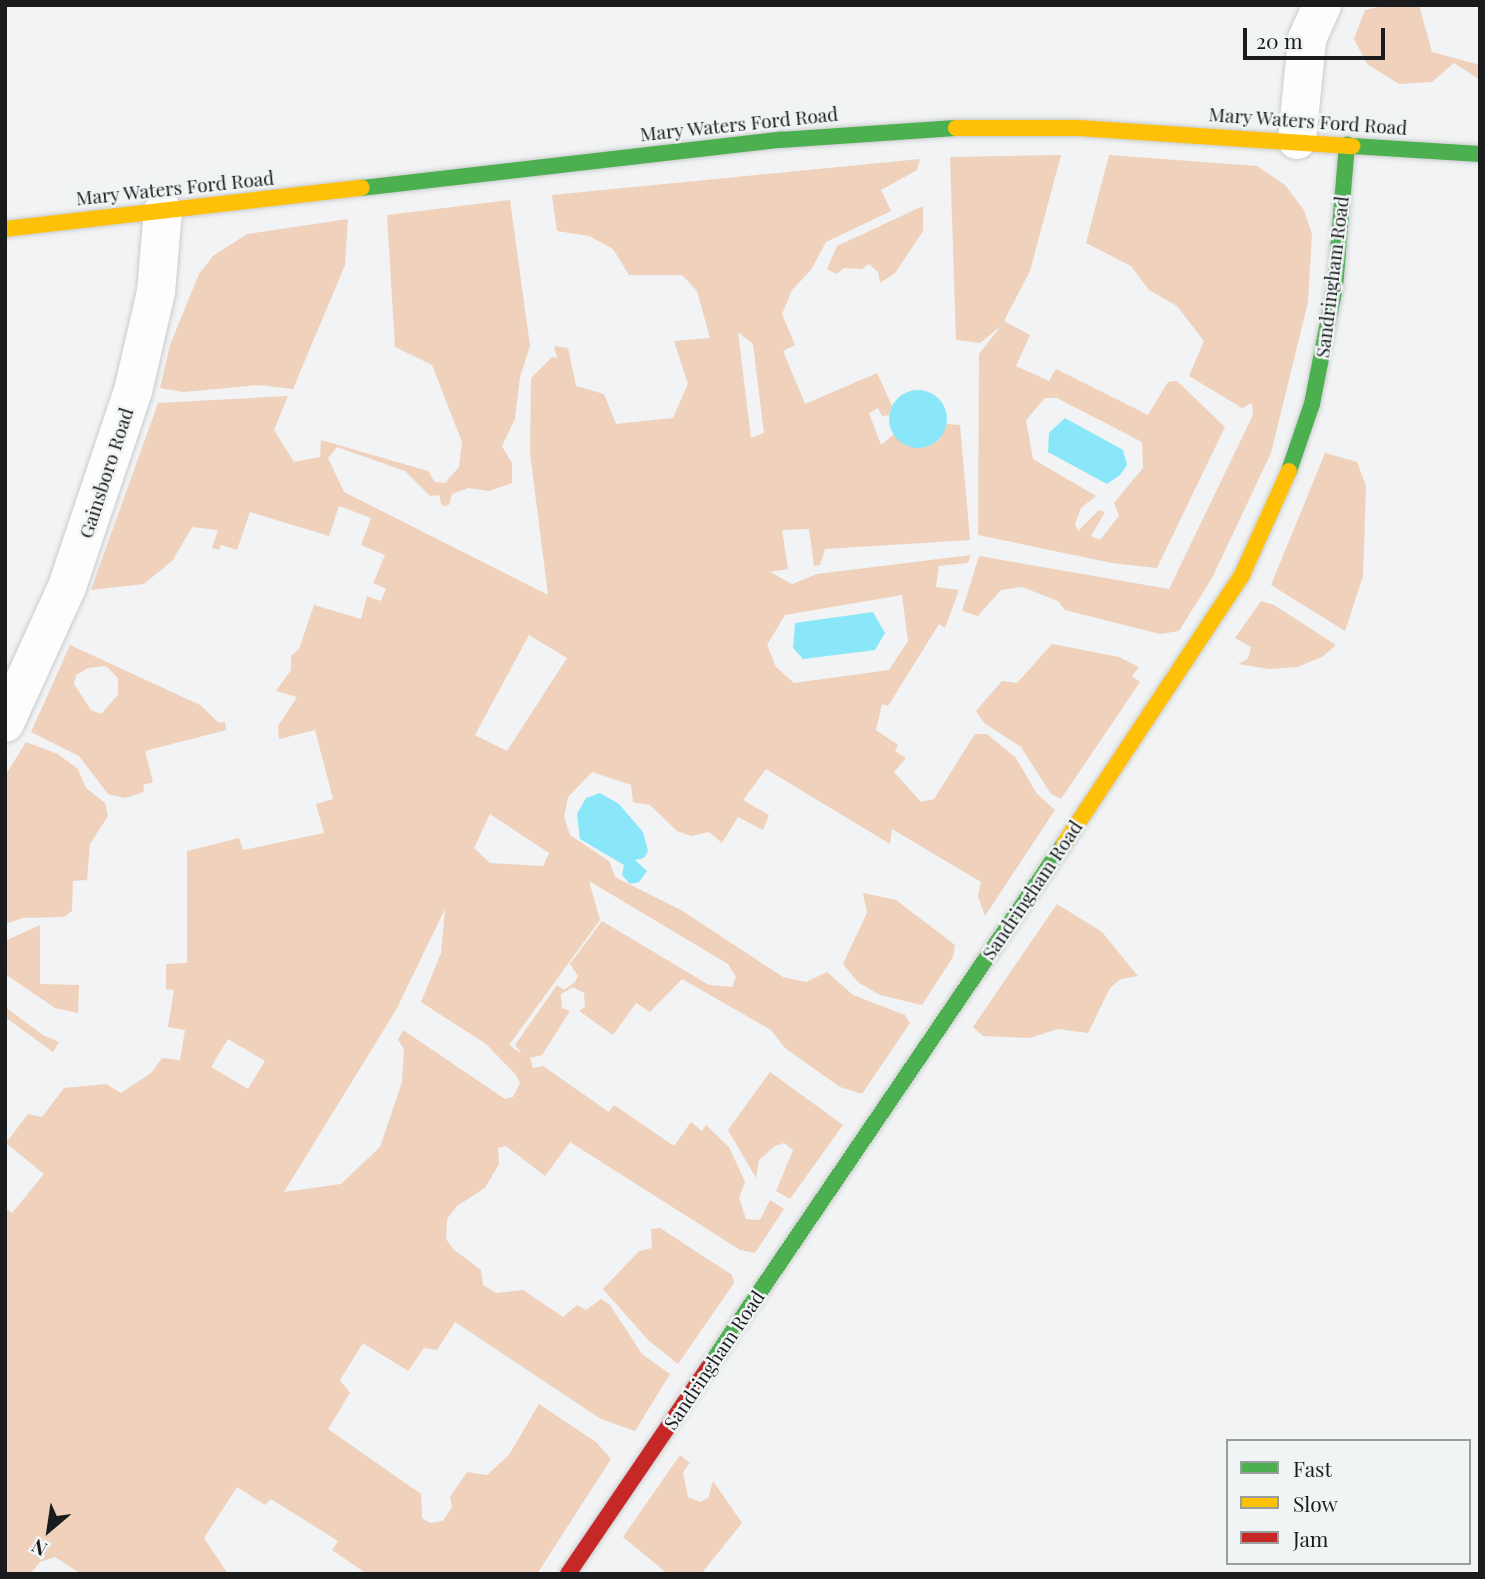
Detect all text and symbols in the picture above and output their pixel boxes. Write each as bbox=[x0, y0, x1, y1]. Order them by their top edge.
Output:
scale bar bbox=[1247, 14, 1389, 58]
text: 20 m bbox=[1256, 26, 1303, 54]
street label: Mary Waters Ford Road bbox=[638, 102, 840, 146]
street label: Mary Waters Ford Road bbox=[1207, 103, 1409, 139]
street label: Mary Waters Ford Road bbox=[74, 166, 276, 210]
street label: Sandringham Road bbox=[1311, 195, 1353, 359]
street label: Gainsboro Road bbox=[74, 405, 138, 541]
street label: Sandringham Road bbox=[977, 816, 1087, 964]
street label: Sandringham Road bbox=[659, 1286, 769, 1434]
legend bbox=[1226, 1439, 1471, 1565]
text: Fast bbox=[1293, 1454, 1332, 1482]
text: Slow bbox=[1293, 1489, 1338, 1517]
north arrow bbox=[14, 1495, 84, 1565]
text: Jam bbox=[1293, 1524, 1329, 1552]
text: N bbox=[27, 1534, 51, 1563]

